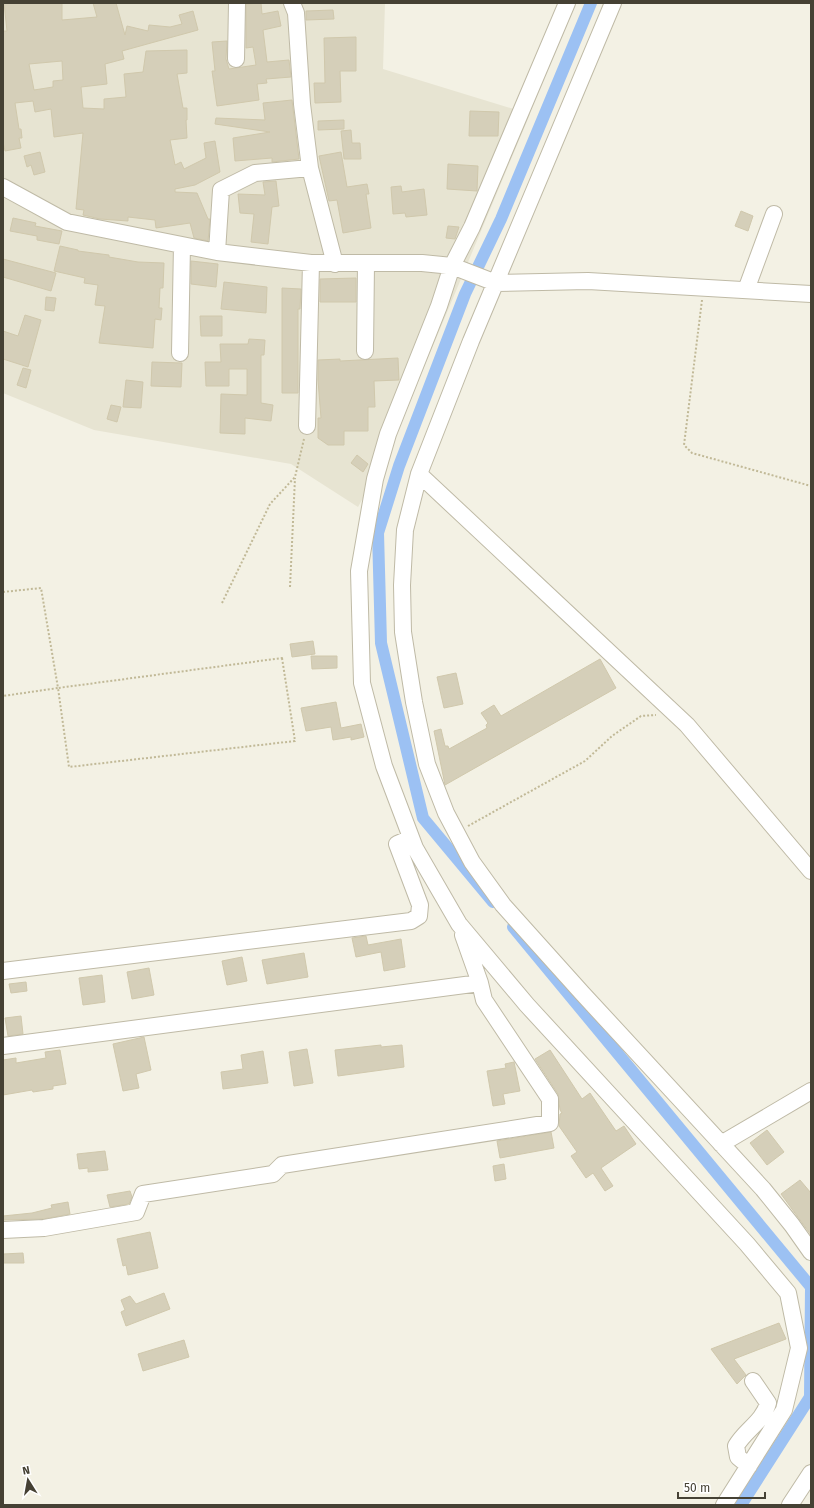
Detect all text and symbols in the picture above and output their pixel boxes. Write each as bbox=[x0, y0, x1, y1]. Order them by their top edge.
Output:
north arrow bbox=[8, 1460, 48, 1500]
text: N bbox=[21, 1464, 31, 1478]
scale bar bbox=[678, 1474, 765, 1500]
text: 50 m bbox=[684, 1481, 710, 1495]

